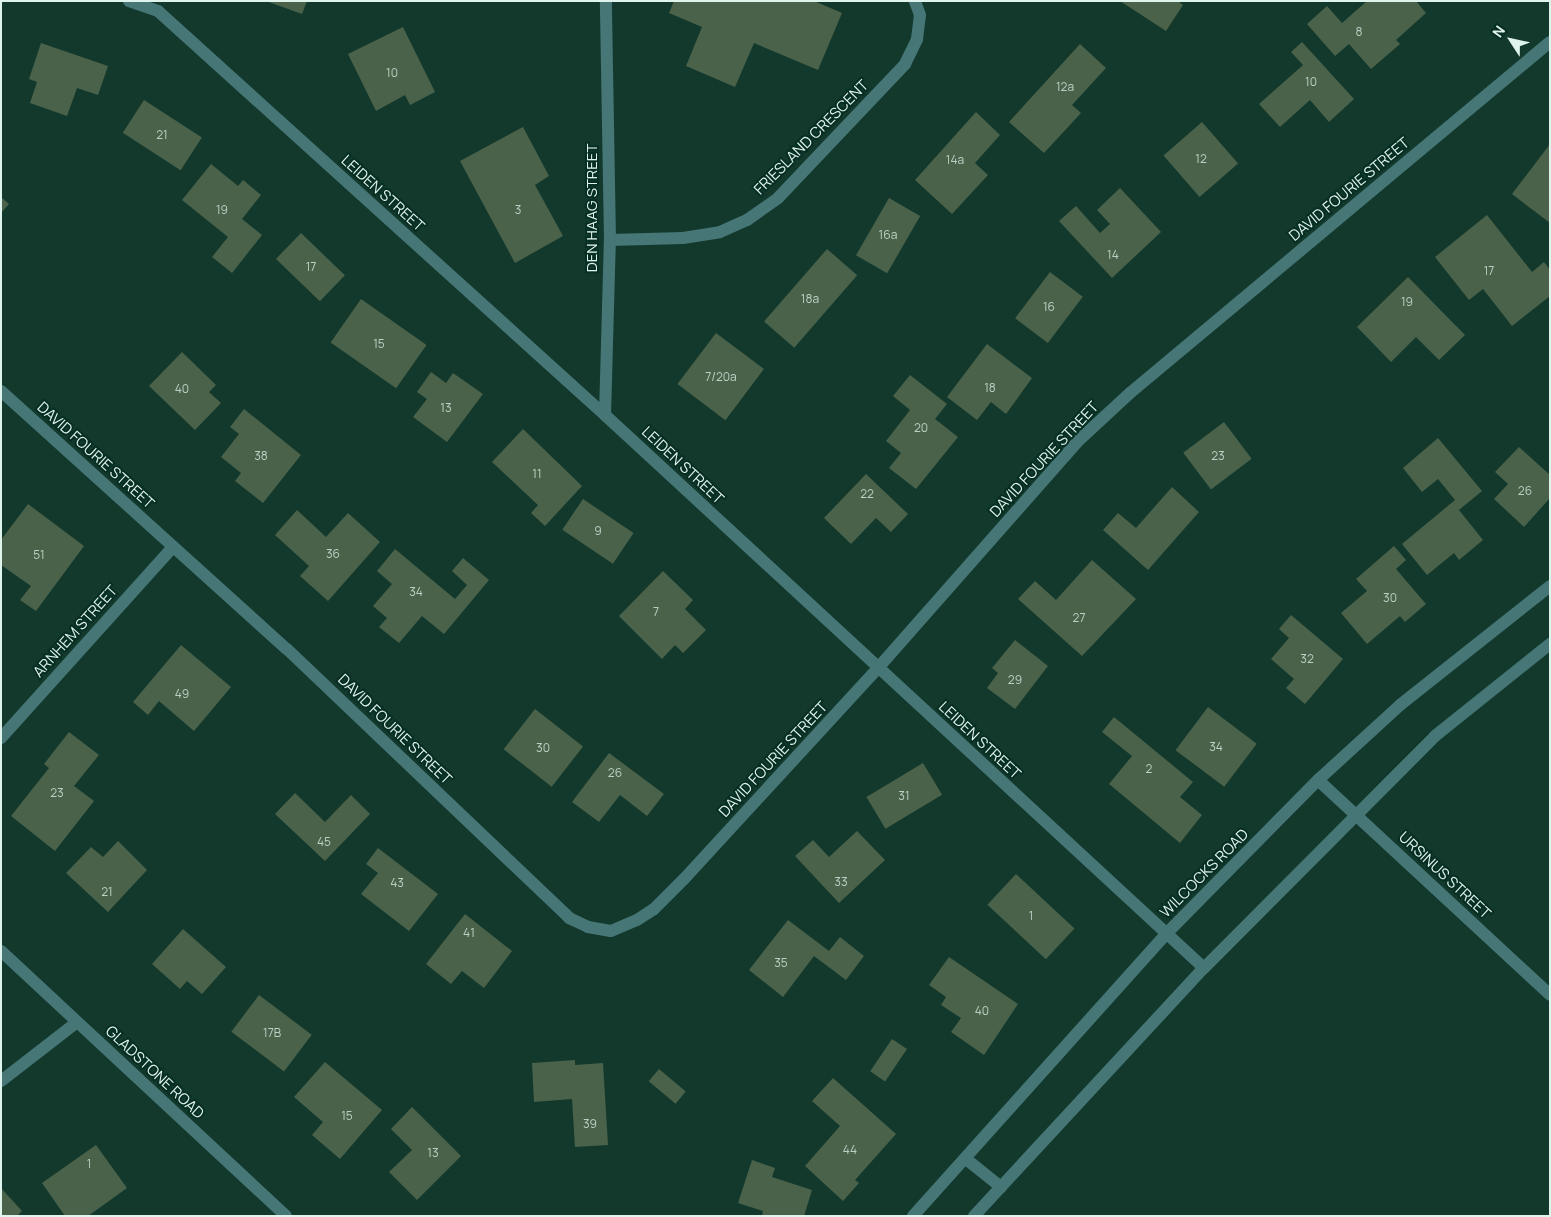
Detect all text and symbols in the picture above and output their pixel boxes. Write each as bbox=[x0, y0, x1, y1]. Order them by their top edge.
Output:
north arrow bbox=[1486, 15, 1536, 65]
text: N bbox=[1488, 22, 1509, 41]
house number: 8 bbox=[1356, 25, 1362, 39]
house number: 10 bbox=[386, 66, 398, 80]
house number: 10 bbox=[1305, 75, 1317, 89]
street label: FRIESLAND CRESCENT bbox=[750, 76, 872, 198]
house number: 12a bbox=[1056, 80, 1074, 94]
house number: 21 bbox=[156, 128, 168, 142]
street label: DAVID FOURIE STREET bbox=[1285, 134, 1413, 244]
street label: DEN HAAG STREET bbox=[583, 144, 601, 272]
street label: LEIDEN STREET bbox=[338, 151, 428, 235]
house number: 12 bbox=[1195, 152, 1207, 166]
house number: 14a bbox=[946, 153, 964, 167]
house number: 19 bbox=[216, 203, 228, 217]
house number: 3 bbox=[515, 203, 521, 217]
house number: 16a bbox=[879, 228, 897, 242]
house number: 14 bbox=[1107, 248, 1119, 262]
house number: 17 bbox=[306, 260, 316, 274]
house number: 17 bbox=[1484, 264, 1494, 278]
house number: 18a bbox=[801, 292, 819, 306]
house number: 19 bbox=[1401, 295, 1413, 309]
house number: 16 bbox=[1043, 300, 1055, 314]
house number: 15 bbox=[373, 337, 385, 351]
house number: 7/20a bbox=[705, 370, 737, 384]
house number: 18 bbox=[984, 381, 996, 395]
house number: 40 bbox=[175, 382, 189, 396]
street label: DAVID FOURIE STREET bbox=[34, 398, 158, 512]
street label: DAVID FOURIE STREET bbox=[986, 398, 1102, 520]
house number: 13 bbox=[440, 401, 452, 415]
house number: 20 bbox=[914, 421, 928, 435]
street label: LEIDEN STREET bbox=[638, 423, 728, 507]
house number: 38 bbox=[254, 449, 268, 463]
house number: 23 bbox=[1211, 449, 1225, 463]
house number: 11 bbox=[532, 467, 542, 481]
house number: 26 bbox=[1518, 484, 1532, 498]
house number: 22 bbox=[860, 487, 874, 501]
house number: 9 bbox=[594, 524, 602, 538]
house number: 36 bbox=[326, 547, 340, 561]
house number: 51 bbox=[33, 548, 45, 562]
street label: ARNHEM STREET bbox=[29, 581, 121, 681]
house number: 34 bbox=[409, 585, 423, 599]
house number: 30 bbox=[1383, 591, 1397, 605]
house number: 7 bbox=[653, 605, 659, 619]
house number: 27 bbox=[1073, 611, 1085, 625]
house number: 32 bbox=[1300, 652, 1314, 666]
street label: DAVID FOURIE STREET bbox=[334, 670, 456, 788]
house number: 29 bbox=[1008, 673, 1022, 687]
house number: 49 bbox=[175, 687, 189, 701]
street label: DAVID FOURIE STREET bbox=[715, 698, 831, 820]
street label: LEIDEN STREET bbox=[935, 698, 1025, 782]
house number: 34 bbox=[1209, 740, 1223, 754]
house number: 30 bbox=[536, 741, 550, 755]
house number: 2 bbox=[1146, 762, 1152, 776]
house number: 26 bbox=[608, 766, 622, 780]
house number: 23 bbox=[50, 786, 64, 800]
house number: 31 bbox=[898, 789, 910, 803]
street label: WILCOCKS ROAD bbox=[1156, 825, 1252, 921]
street label: URSINUS STREET bbox=[1395, 828, 1495, 922]
house number: 45 bbox=[317, 835, 331, 849]
house number: 33 bbox=[834, 875, 848, 889]
house number: 43 bbox=[390, 876, 404, 890]
house number: 21 bbox=[101, 885, 113, 899]
house number: 1 bbox=[1029, 909, 1033, 923]
house number: 41 bbox=[463, 926, 475, 940]
house number: 35 bbox=[774, 956, 788, 970]
house number: 40 bbox=[975, 1004, 989, 1018]
street label: GLADSTONE ROAD bbox=[102, 1022, 208, 1122]
house number: 17B bbox=[263, 1026, 281, 1040]
house number: 15 bbox=[341, 1109, 353, 1123]
house number: 39 bbox=[583, 1117, 597, 1131]
house number: 44 bbox=[843, 1143, 857, 1157]
house number: 13 bbox=[427, 1146, 439, 1160]
house number: 1 bbox=[87, 1157, 91, 1171]

